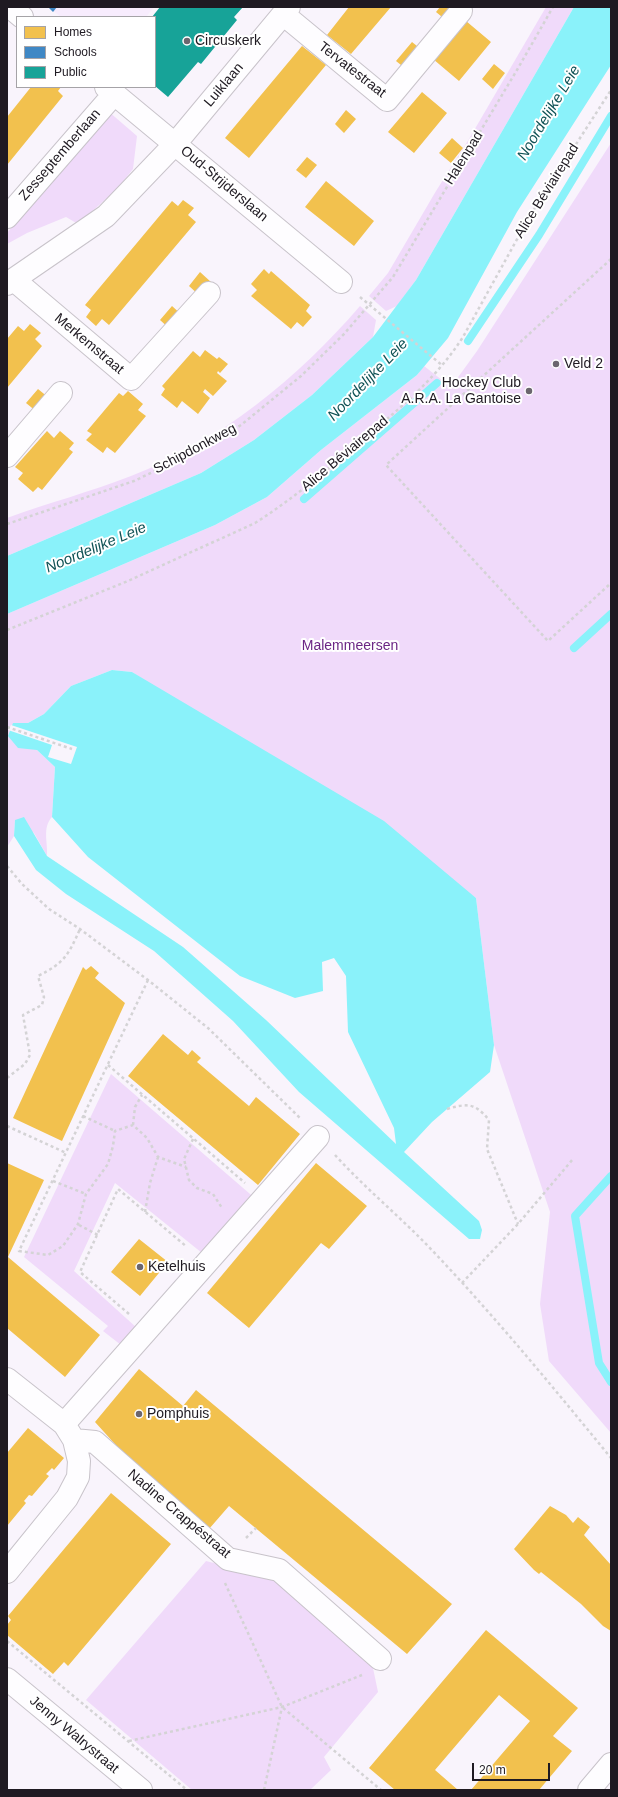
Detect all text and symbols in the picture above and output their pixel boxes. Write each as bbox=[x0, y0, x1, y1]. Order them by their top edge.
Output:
legend bbox=[16, 16, 156, 88]
text: Homes bbox=[54, 25, 92, 39]
place label: Circuskerk bbox=[195, 33, 261, 49]
marker: Circuskerk bbox=[182, 36, 192, 46]
street label: Tervatestraat bbox=[315, 38, 389, 102]
text: Schools bbox=[54, 45, 97, 59]
street label: Luiklaan bbox=[201, 60, 247, 110]
water label: Noordelijke Leie bbox=[514, 62, 584, 164]
text: Public bbox=[54, 65, 87, 79]
street label: Zesseptemberlaan bbox=[16, 106, 104, 204]
street label: Halenpad bbox=[441, 128, 487, 188]
street label: Alice Béviairepad bbox=[511, 141, 583, 241]
street label: Oud-Strijderslaan bbox=[177, 143, 271, 225]
street label: Merkemstraat bbox=[51, 310, 127, 378]
water label: Noordelijke Leie bbox=[324, 335, 412, 425]
place label: Veld 2 bbox=[564, 356, 603, 372]
marker: Veld 2 bbox=[551, 359, 561, 369]
place label: Hockey Club A.R.A. La Gantoise bbox=[401, 375, 521, 408]
marker: Hockey Club A.R.A. La Gantoise bbox=[524, 386, 534, 396]
street label: Alice Béviairepad bbox=[298, 413, 392, 495]
street label: Schipdonkweg bbox=[151, 420, 239, 478]
water label: Noordelijke Leie bbox=[43, 519, 149, 577]
park label: Malemmeersen bbox=[302, 638, 398, 654]
place label: Ketelhuis bbox=[148, 1259, 206, 1275]
marker: Ketelhuis bbox=[135, 1262, 145, 1272]
place label: Pomphuis bbox=[147, 1406, 209, 1422]
marker: Pomphuis bbox=[134, 1409, 144, 1419]
street label: Nadine Crappéstraat bbox=[124, 1466, 234, 1562]
street label: Jenny Walrystraat bbox=[26, 1693, 122, 1777]
scale bar bbox=[474, 1755, 552, 1781]
text: 20 m bbox=[479, 1763, 506, 1777]

